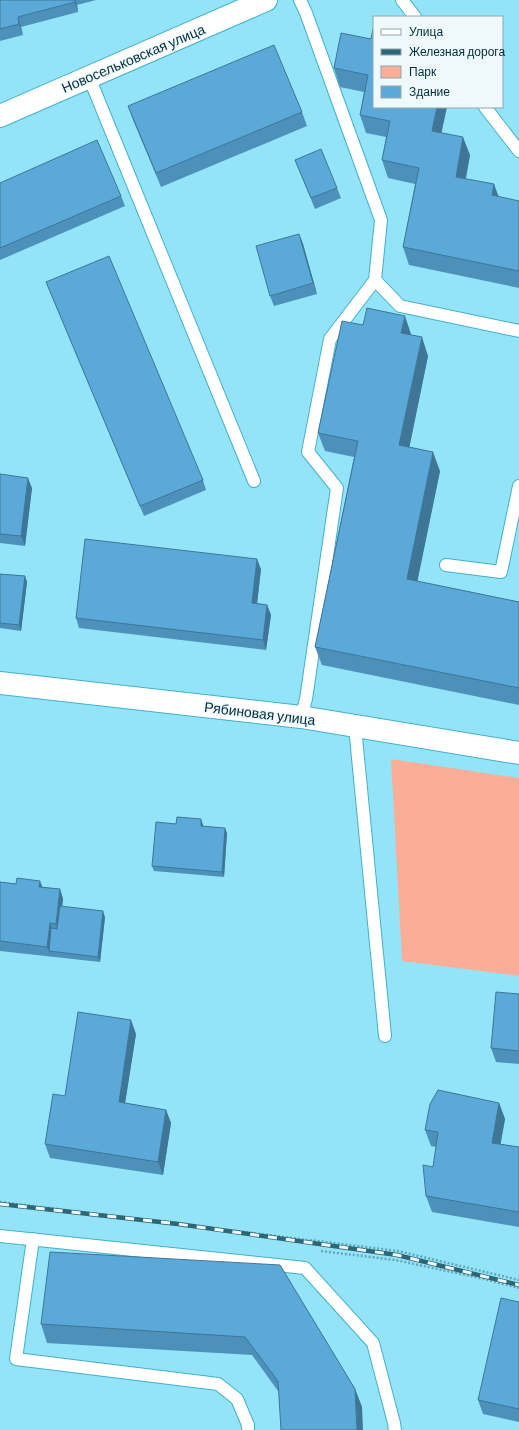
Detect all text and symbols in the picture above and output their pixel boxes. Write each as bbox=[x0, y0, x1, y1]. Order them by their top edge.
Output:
legend bbox=[373, 16, 503, 108]
street label: Новосельковская улица bbox=[59, 20, 207, 96]
text: Улица bbox=[409, 24, 443, 39]
text: Железная дорога bbox=[409, 44, 505, 59]
text: Парк bbox=[409, 64, 437, 79]
text: Здание bbox=[409, 84, 450, 99]
street label: Рябиновая улица bbox=[204, 698, 317, 728]

